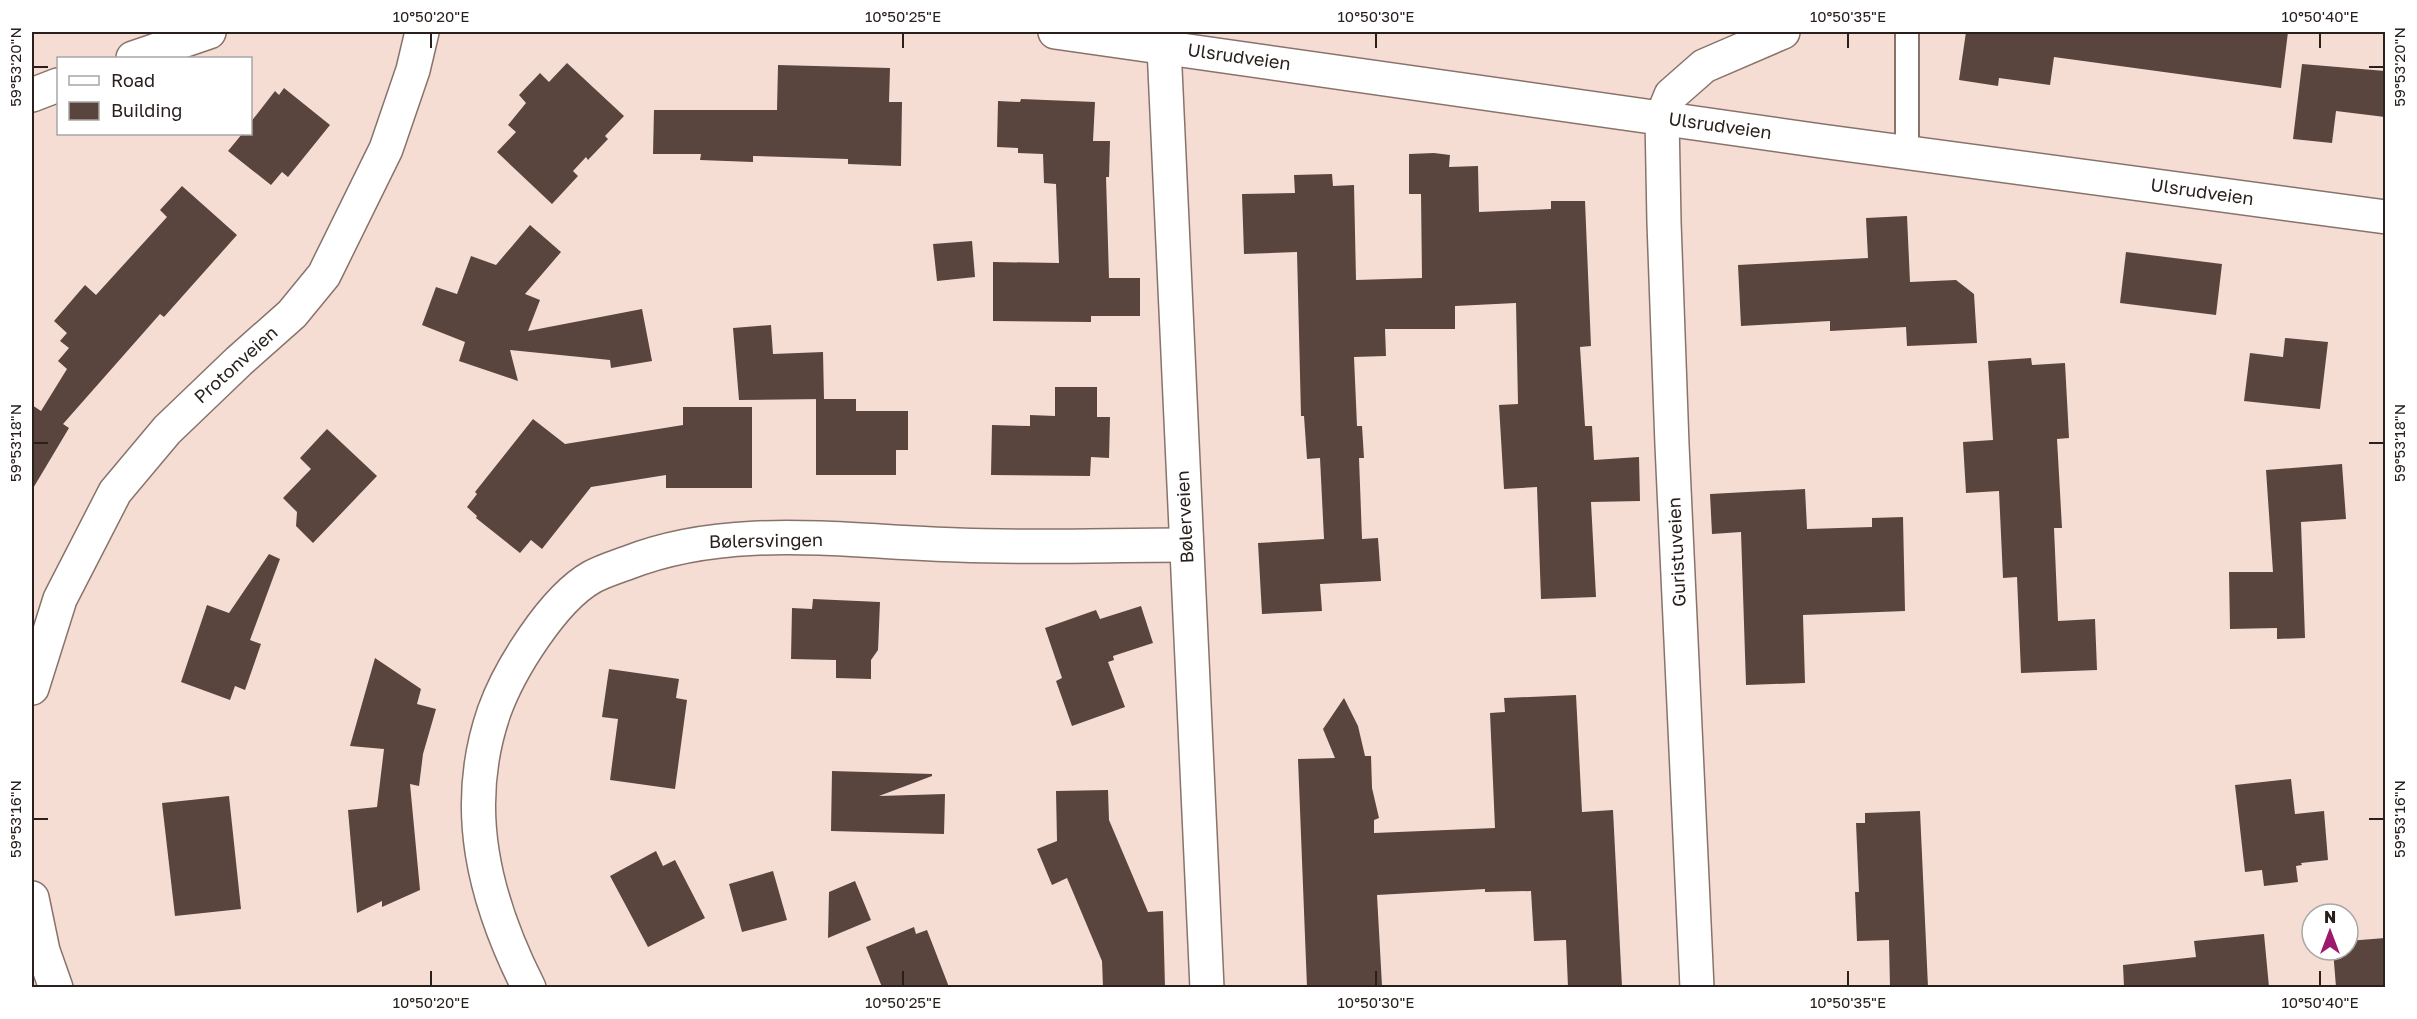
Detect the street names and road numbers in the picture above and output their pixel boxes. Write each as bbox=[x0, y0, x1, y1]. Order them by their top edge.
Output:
street label: Ulsrudveien bbox=[1186, 38, 1292, 74]
street label: Ulsrudveien bbox=[1667, 107, 1773, 143]
street label: Ulsrudveien bbox=[2149, 173, 2255, 209]
street label: Protonveien bbox=[189, 321, 282, 407]
street label: Bølerveien bbox=[1171, 470, 1197, 564]
street label: Guristuveien bbox=[1662, 497, 1690, 607]
street label: Bølersvingen bbox=[709, 528, 823, 552]

